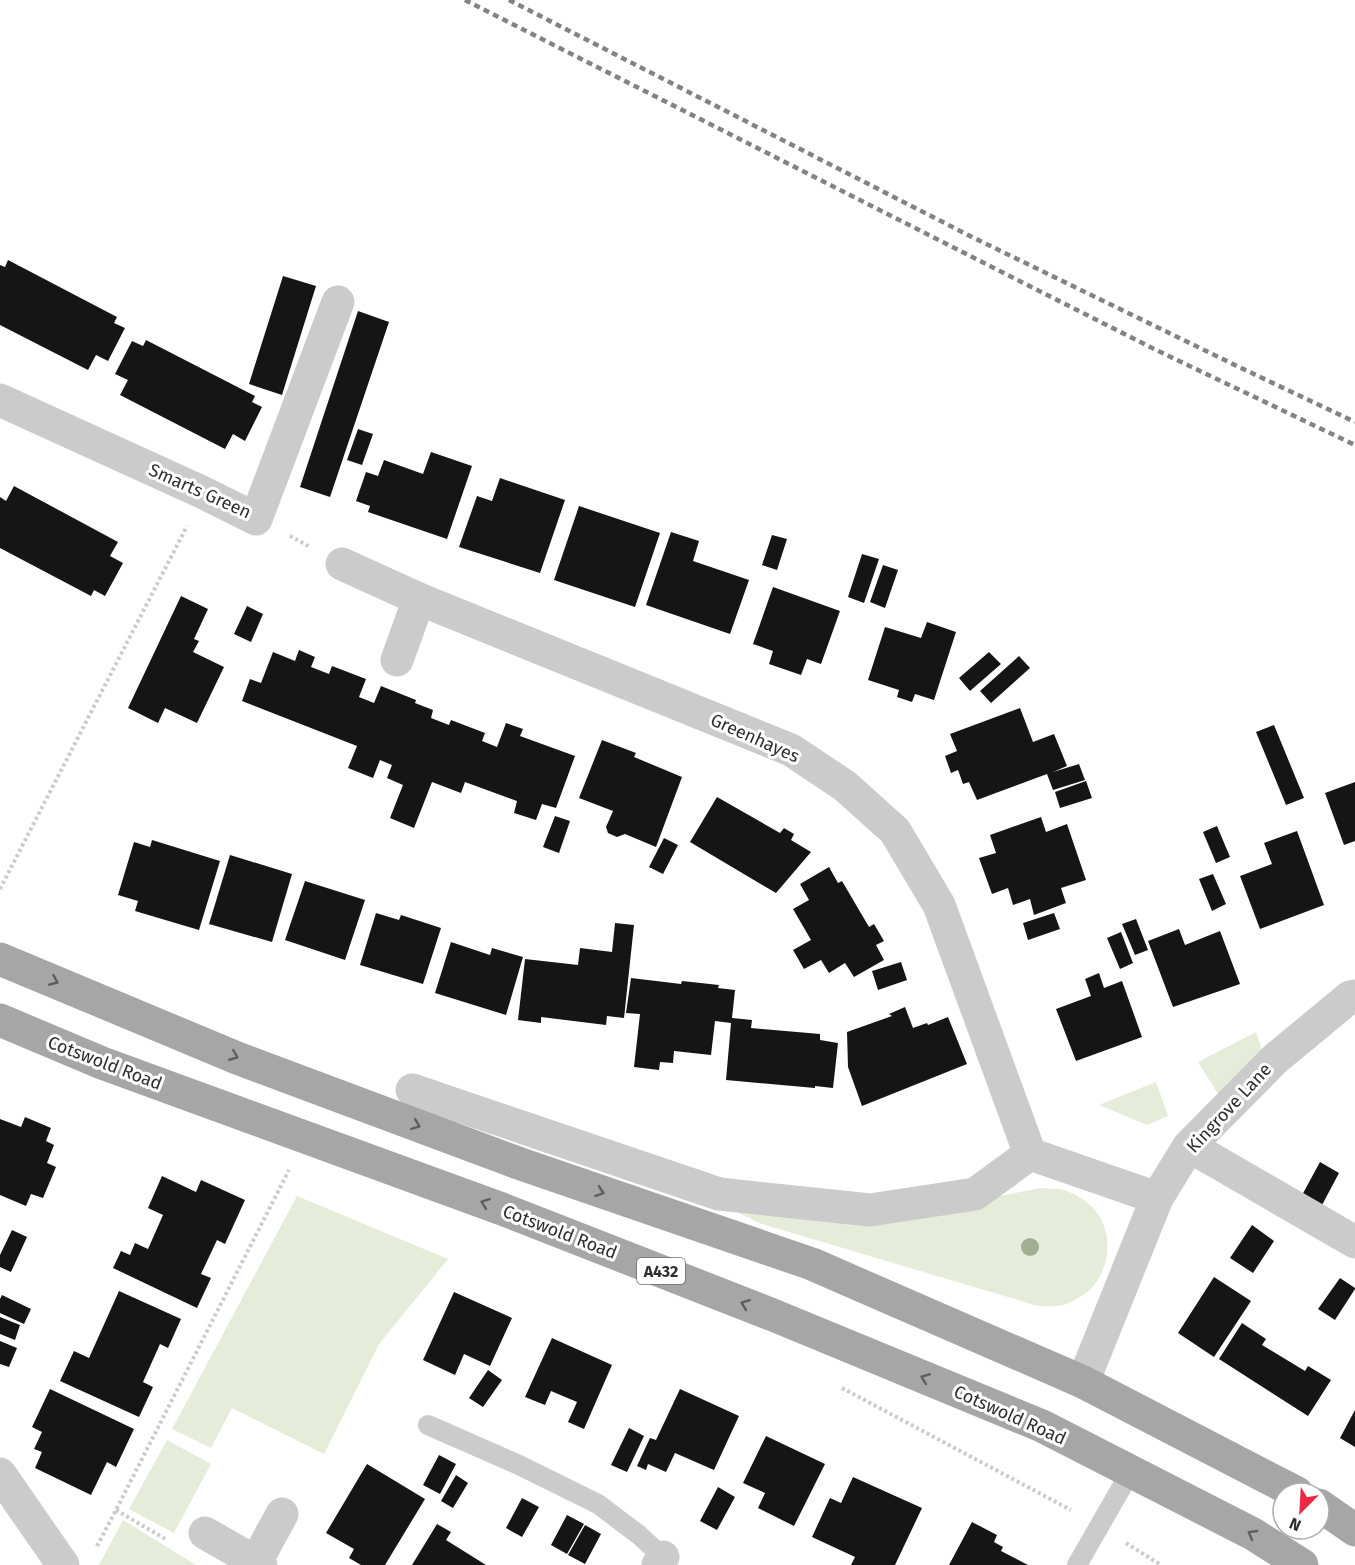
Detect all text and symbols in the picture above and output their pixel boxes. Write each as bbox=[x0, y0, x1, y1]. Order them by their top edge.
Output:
street label: Smarts Green bbox=[145, 459, 255, 523]
street label: Greenhayes bbox=[707, 709, 803, 767]
one-way arrow bbox=[48, 974, 59, 986]
street label: Cotswold Road bbox=[45, 1031, 165, 1095]
one-way arrow bbox=[228, 1049, 239, 1061]
street label: Kingrove Lane bbox=[1182, 1059, 1276, 1157]
one-way arrow bbox=[410, 1118, 421, 1131]
one-way arrow bbox=[594, 1184, 605, 1197]
one-way arrow bbox=[480, 1197, 491, 1210]
street label: Cotswold Road bbox=[500, 1200, 620, 1264]
road number: A432 bbox=[637, 1258, 685, 1284]
one-way arrow bbox=[740, 1299, 751, 1311]
one-way arrow bbox=[920, 1373, 931, 1385]
street label: Cotswold Road bbox=[950, 1380, 1070, 1450]
north arrow bbox=[1271, 1481, 1331, 1541]
text: N bbox=[1286, 1513, 1304, 1535]
one-way arrow bbox=[1248, 1530, 1259, 1541]

